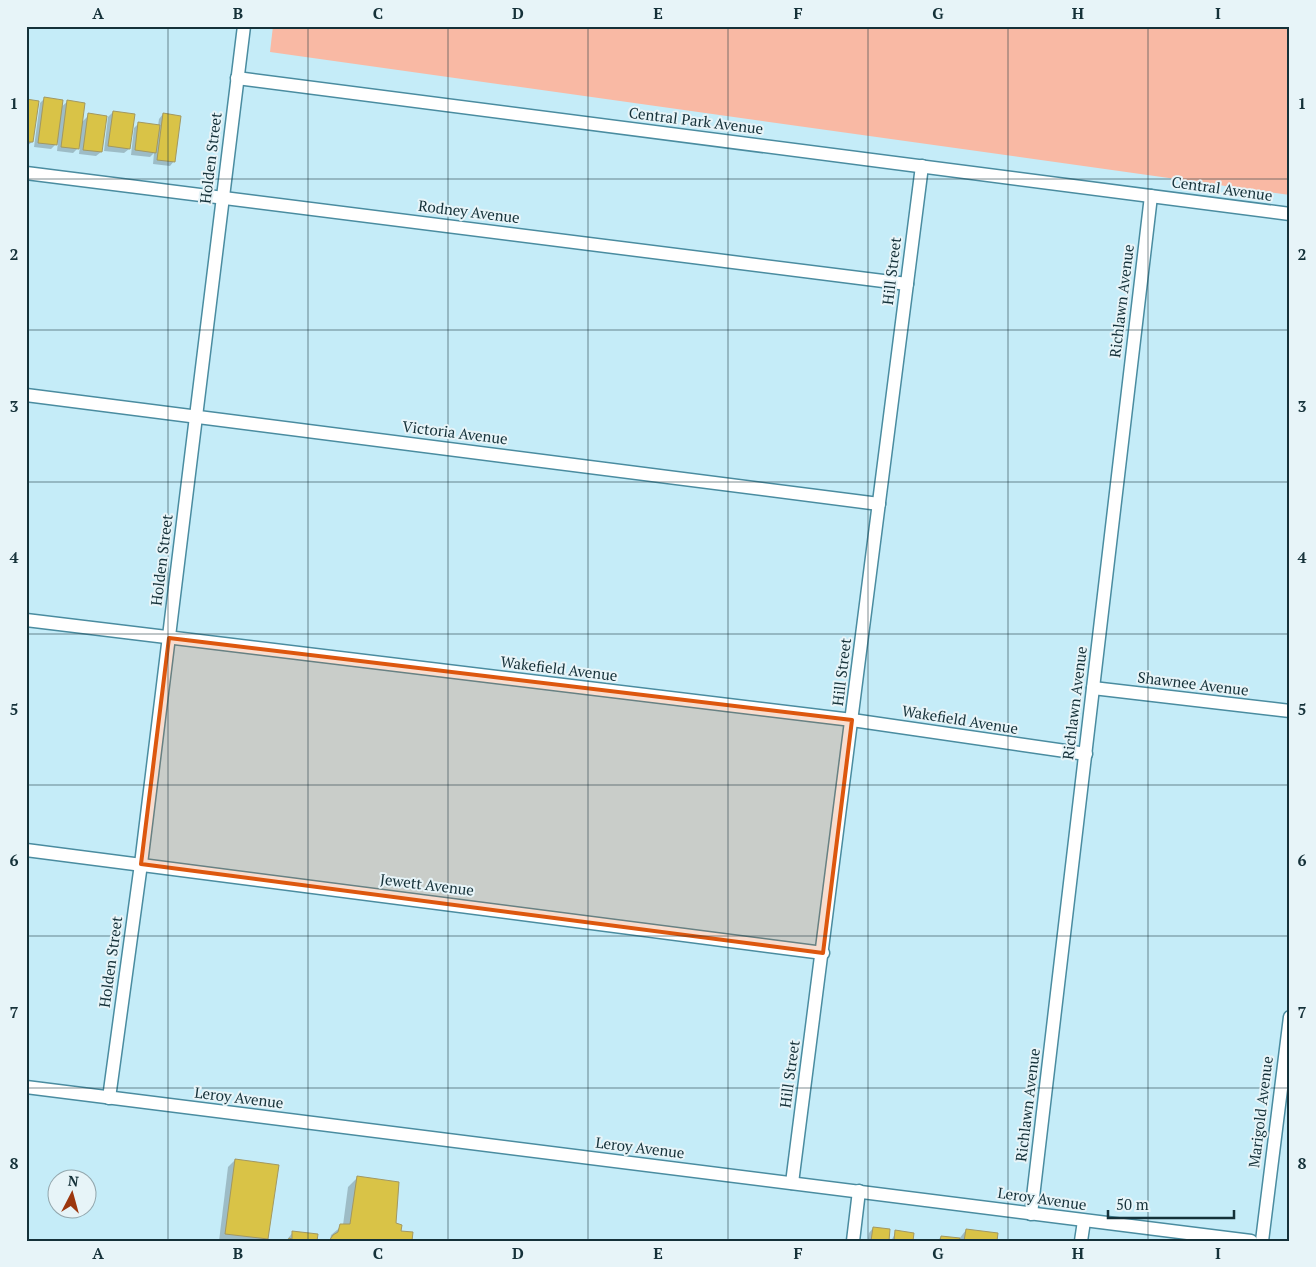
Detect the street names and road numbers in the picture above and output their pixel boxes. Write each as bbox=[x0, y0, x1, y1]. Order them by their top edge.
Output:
street label: Central Park Avenue bbox=[628, 102, 764, 138]
street label: Holden Street bbox=[194, 110, 226, 205]
street label: Central Avenue bbox=[1170, 171, 1274, 205]
street label: Rodney Avenue bbox=[417, 195, 521, 227]
street label: Hill Street bbox=[877, 235, 905, 306]
street label: Richlawn Avenue bbox=[1104, 243, 1138, 359]
street label: Victoria Avenue bbox=[401, 416, 509, 448]
street label: Holden Street bbox=[145, 512, 177, 607]
street label: Hill Street bbox=[827, 636, 855, 707]
street label: Richlawn Avenue bbox=[1057, 645, 1091, 761]
street label: Wakefield Avenue bbox=[500, 651, 619, 685]
street label: Shawnee Avenue bbox=[1136, 666, 1250, 700]
street label: Wakefield Avenue bbox=[901, 700, 1020, 738]
street label: Jewett Avenue bbox=[379, 868, 475, 900]
street label: Holden Street bbox=[94, 914, 126, 1009]
street label: Hill Street bbox=[774, 1038, 804, 1109]
street label: Richlawn Avenue bbox=[1010, 1047, 1044, 1163]
street label: Marigold Avenue bbox=[1243, 1055, 1277, 1169]
street label: Leroy Avenue bbox=[193, 1082, 285, 1112]
street label: Leroy Avenue bbox=[594, 1132, 686, 1162]
street label: Leroy Avenue bbox=[996, 1182, 1088, 1214]

